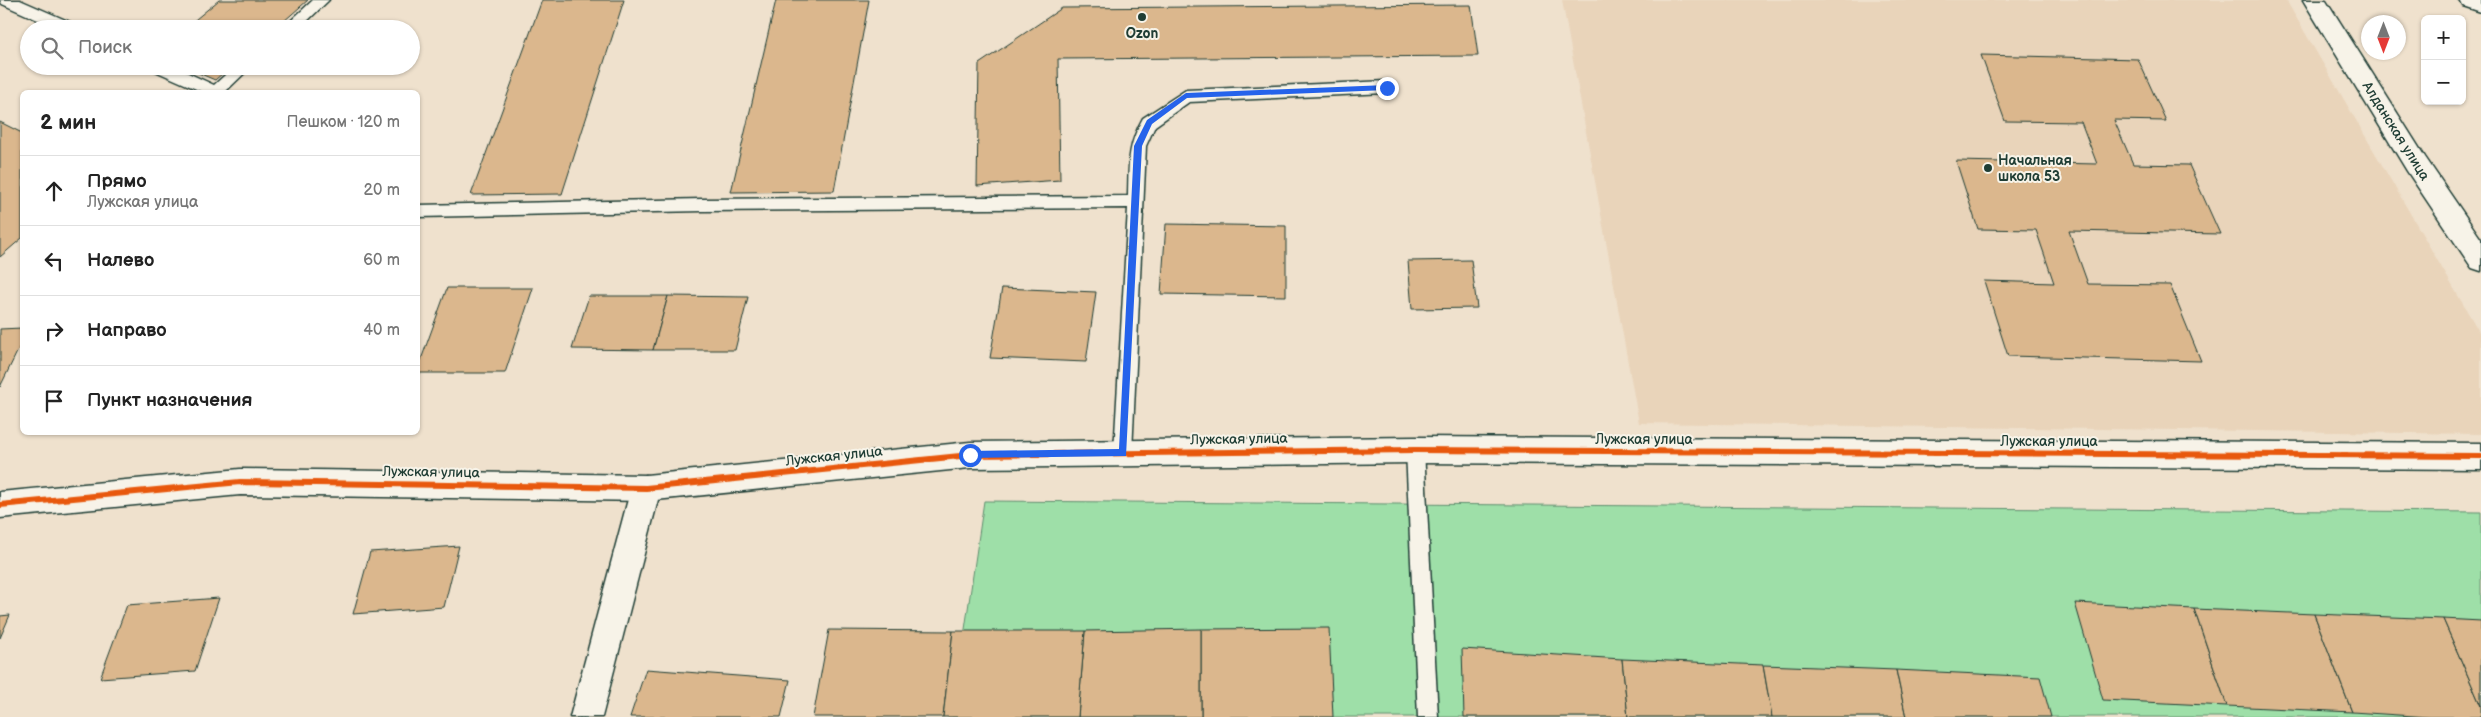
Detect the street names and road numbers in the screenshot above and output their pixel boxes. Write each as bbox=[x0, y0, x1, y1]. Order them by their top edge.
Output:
street label: Алданская улица bbox=[2358, 77, 2434, 184]
street label: Лужская улица bbox=[1189, 430, 1289, 448]
street label: Лужская улица bbox=[1594, 431, 1693, 448]
street label: Лужская улица bbox=[1999, 433, 2098, 450]
street label: Лужская улица bbox=[784, 442, 884, 470]
street label: Лужская улица bbox=[381, 463, 481, 481]

